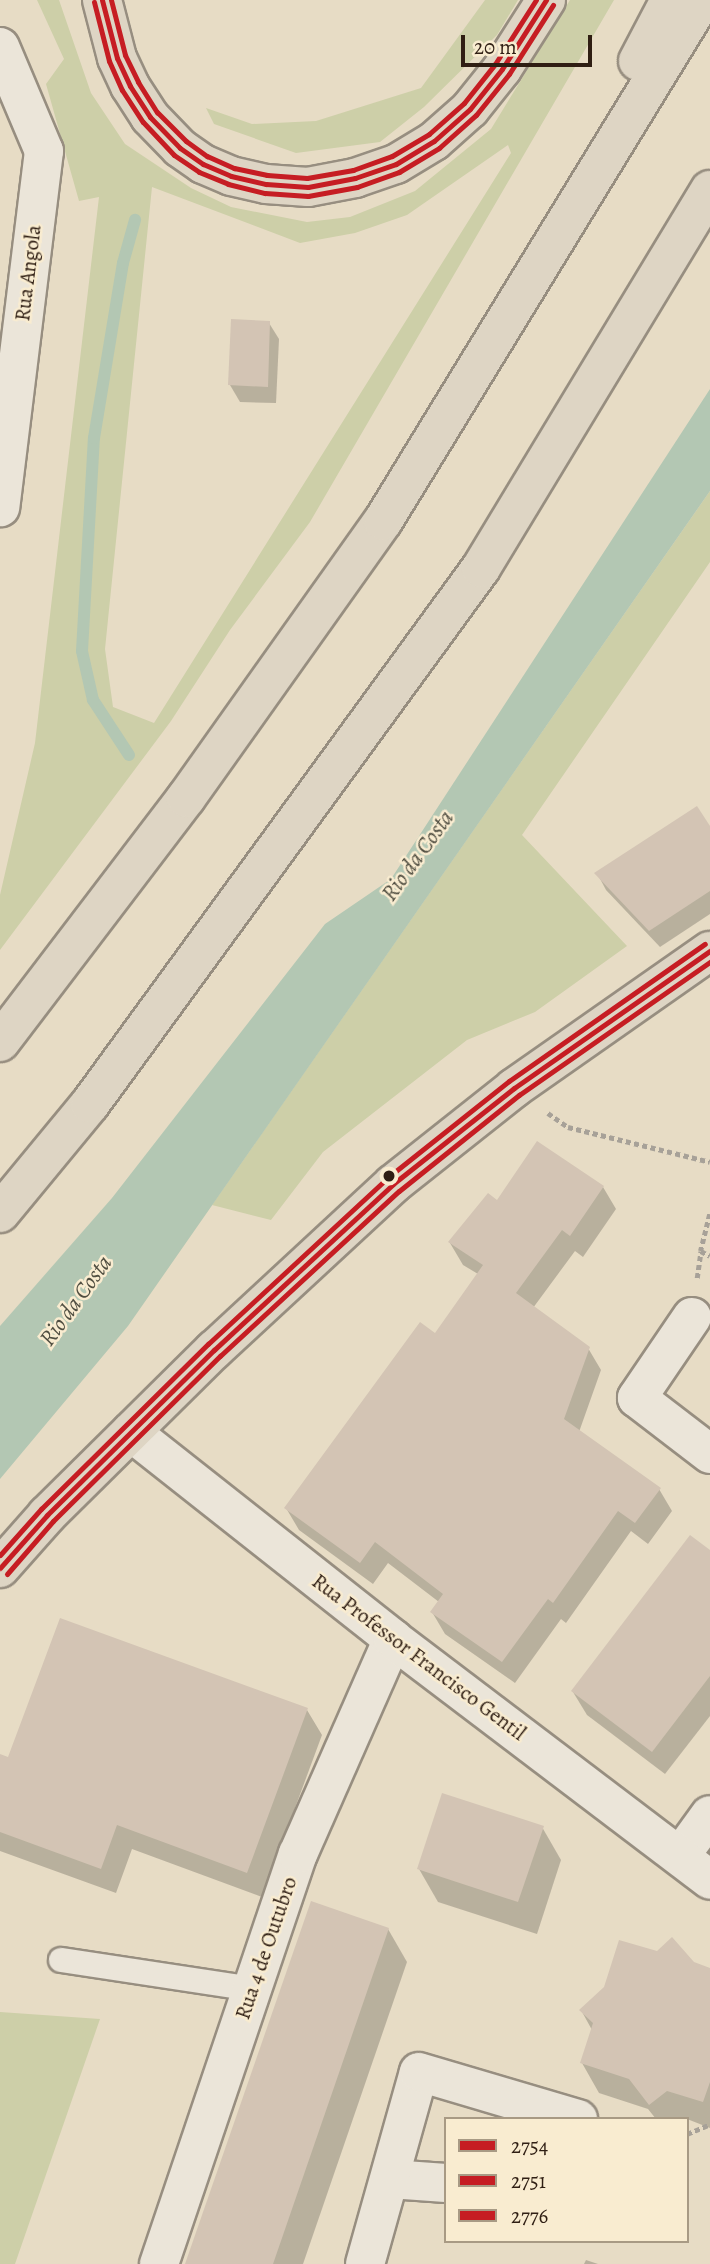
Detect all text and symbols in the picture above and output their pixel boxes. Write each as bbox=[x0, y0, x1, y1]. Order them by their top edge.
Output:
scale bar bbox=[465, 21, 596, 65]
text: 20 m bbox=[474, 33, 517, 61]
street label: Rua Angola bbox=[10, 223, 46, 323]
water label: Rio da Costa bbox=[376, 805, 460, 907]
unlabelled marker bbox=[382, 1169, 396, 1183]
water label: Rio da Costa bbox=[34, 1250, 118, 1352]
street label: Rua Professor Francisco Gentil bbox=[307, 1568, 531, 1746]
street label: Rua 4 de Outubro bbox=[230, 1873, 302, 2023]
legend bbox=[444, 2117, 689, 2243]
text: 2754 bbox=[511, 2132, 548, 2160]
text: 2751 bbox=[511, 2167, 546, 2195]
text: 2776 bbox=[511, 2202, 548, 2230]

